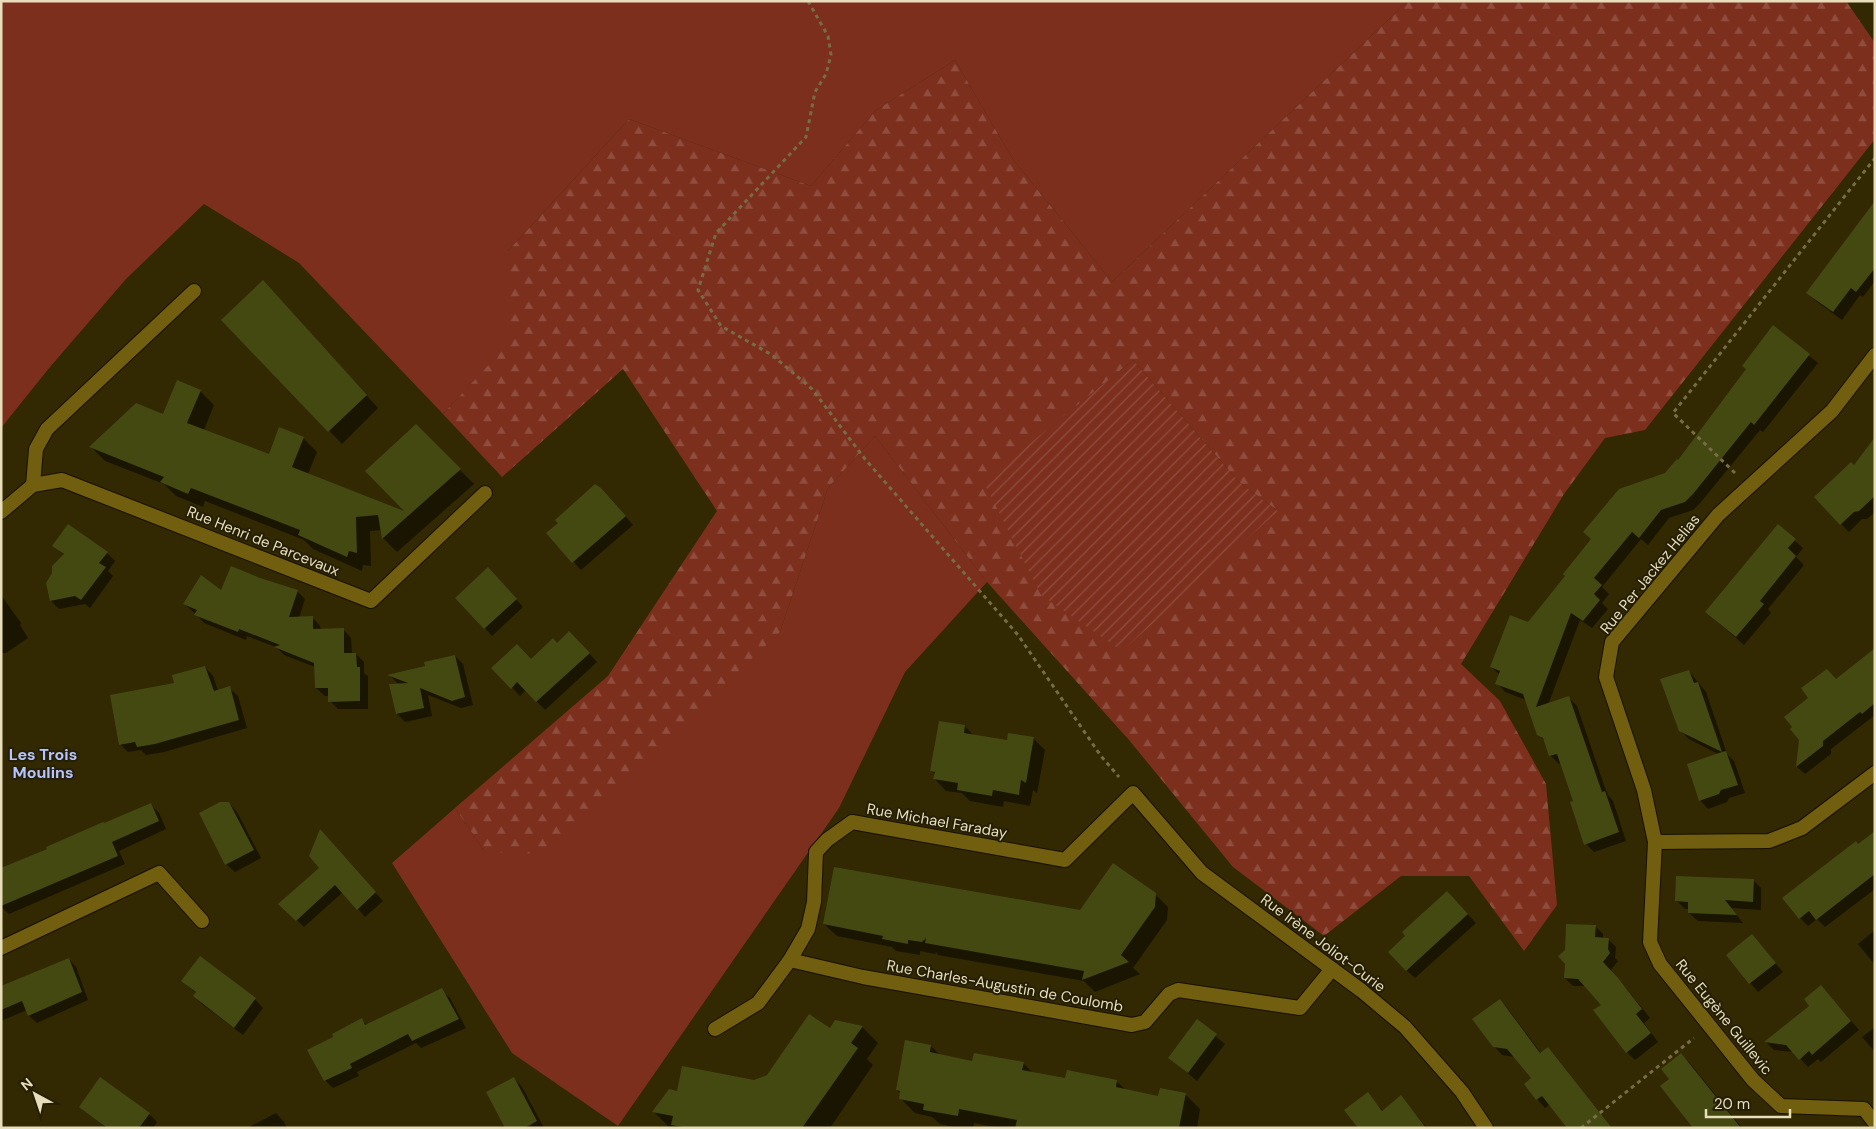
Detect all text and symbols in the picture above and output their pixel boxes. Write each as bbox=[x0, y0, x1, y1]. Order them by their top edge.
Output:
street label: Rue Henri de Parcevaux bbox=[184, 501, 343, 581]
street label: Rue Per Jackez Helias bbox=[1596, 510, 1704, 638]
district label: Les Trois Moulins bbox=[9, 744, 77, 783]
street label: Rue Michael Faraday bbox=[865, 799, 1010, 843]
street label: Rue Irène Joliot-Curie bbox=[1257, 889, 1389, 997]
street label: Rue Charles-Augustin de Coulomb bbox=[885, 955, 1125, 1017]
street label: Rue Eugène Guillevic bbox=[1671, 955, 1777, 1079]
north arrow bbox=[10, 1069, 60, 1119]
text: N bbox=[17, 1074, 36, 1094]
scale bar bbox=[1706, 1086, 1790, 1118]
text: 20 m bbox=[1714, 1094, 1750, 1114]

